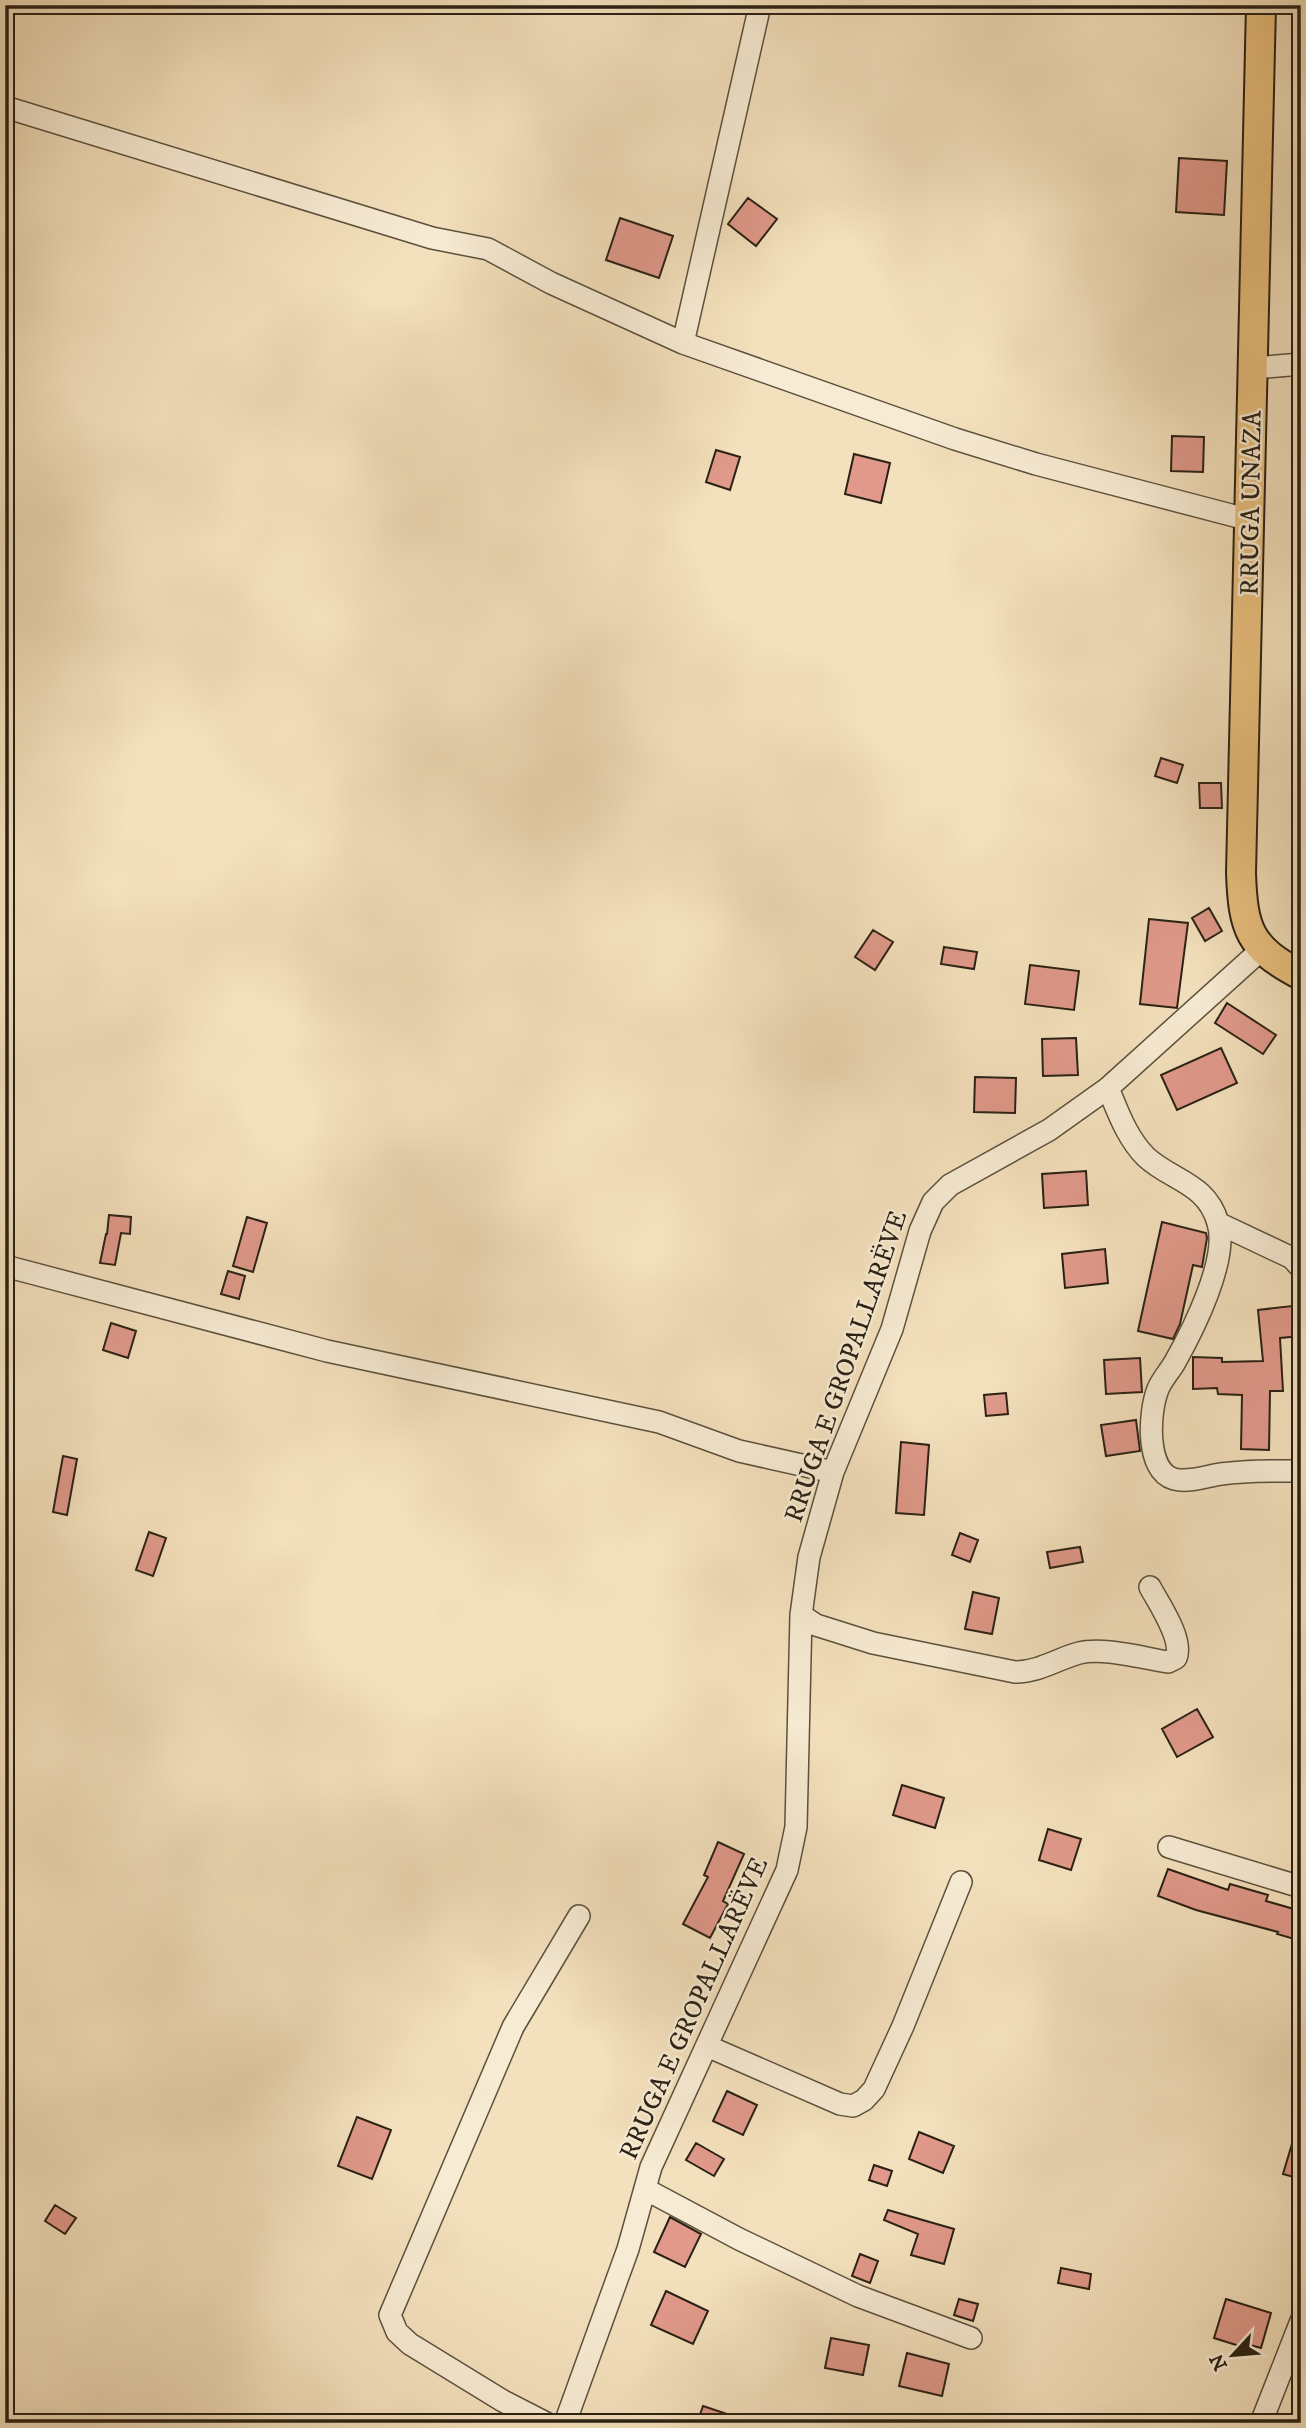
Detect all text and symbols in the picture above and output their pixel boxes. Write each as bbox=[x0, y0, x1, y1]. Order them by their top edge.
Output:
street label: RRUGA UNAZA bbox=[1233, 410, 1270, 596]
street label: RRUGA E GROPALLARËVE bbox=[777, 1206, 915, 1527]
street label: RRUGA E GROPALLARËVE bbox=[613, 1852, 776, 2165]
north arrow bbox=[1198, 2320, 1268, 2390]
text: N bbox=[1205, 2349, 1233, 2374]

